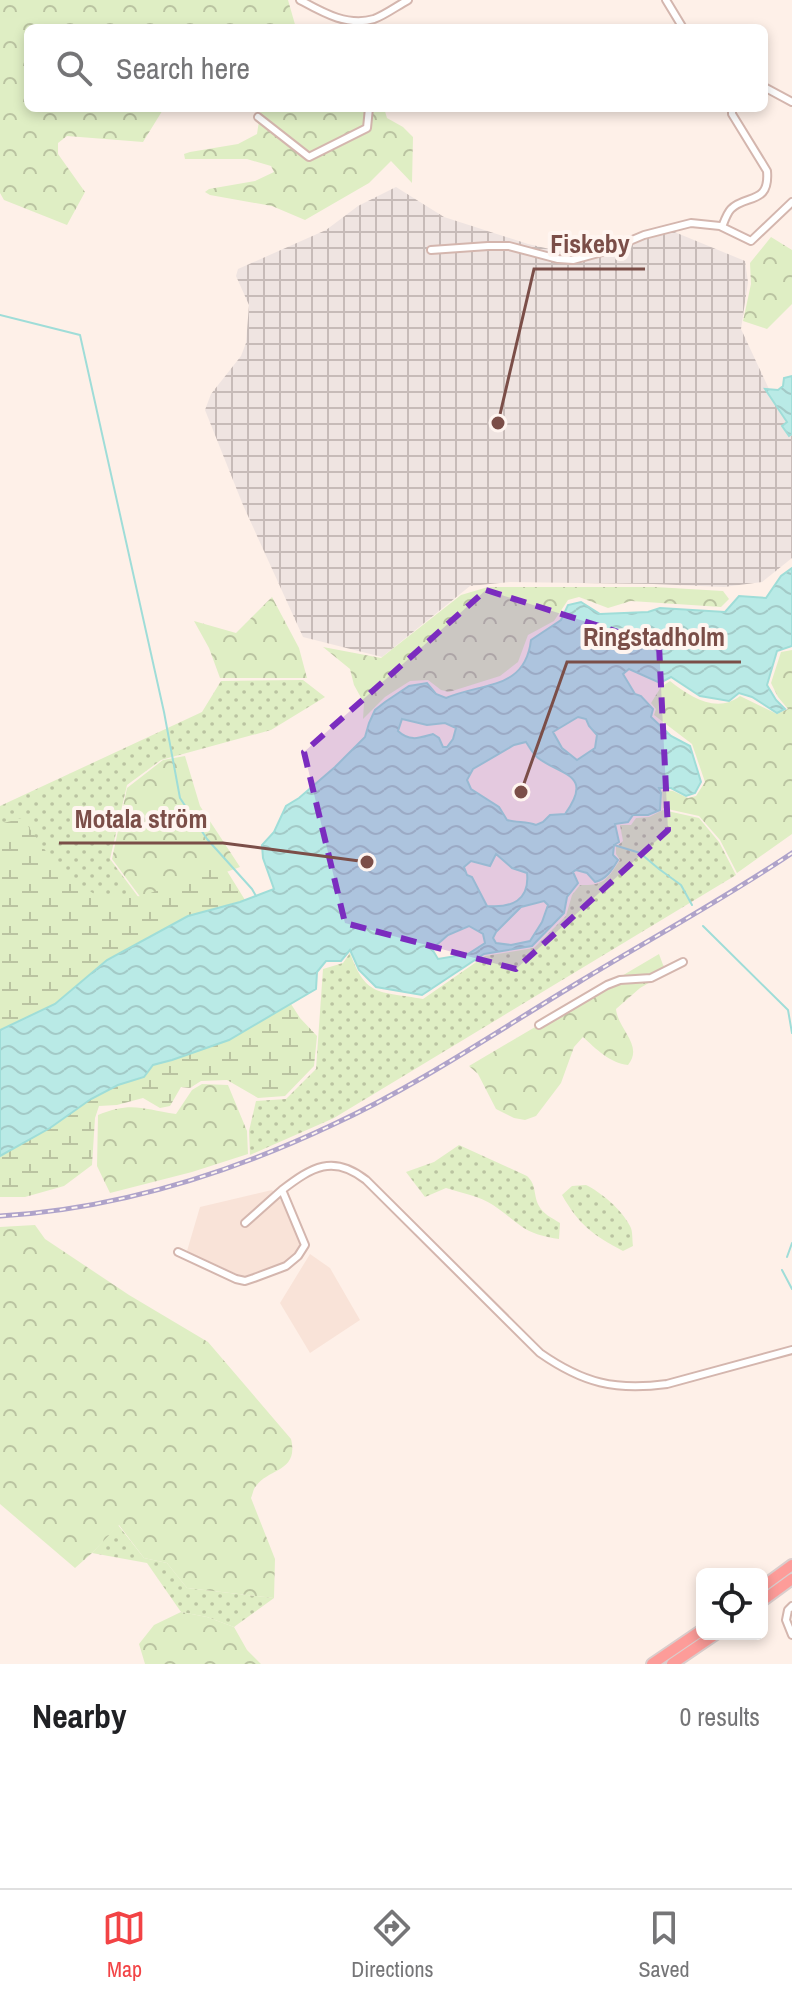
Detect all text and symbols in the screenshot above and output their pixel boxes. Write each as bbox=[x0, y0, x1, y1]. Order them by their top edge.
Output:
search box bbox=[24, 24, 768, 112]
icon: search bbox=[52, 46, 96, 90]
text: Search here bbox=[116, 48, 250, 88]
callout: Fiskeby bbox=[534, 219, 645, 269]
text: Fiskeby bbox=[550, 226, 630, 261]
callout: Ringstadholm bbox=[567, 612, 741, 662]
text: Ringstadholm bbox=[583, 619, 725, 654]
callout: Motala ström bbox=[59, 793, 223, 843]
text: Motala ström bbox=[75, 801, 207, 836]
map controls bbox=[696, 1568, 768, 1640]
button: locate bbox=[696, 1568, 768, 1640]
text: Nearby bbox=[32, 1693, 127, 1739]
text: 0 results bbox=[679, 1699, 760, 1734]
tab: Map bbox=[102, 1906, 146, 1984]
tab: Directions bbox=[351, 1906, 434, 1984]
tab: Saved bbox=[638, 1906, 690, 1984]

